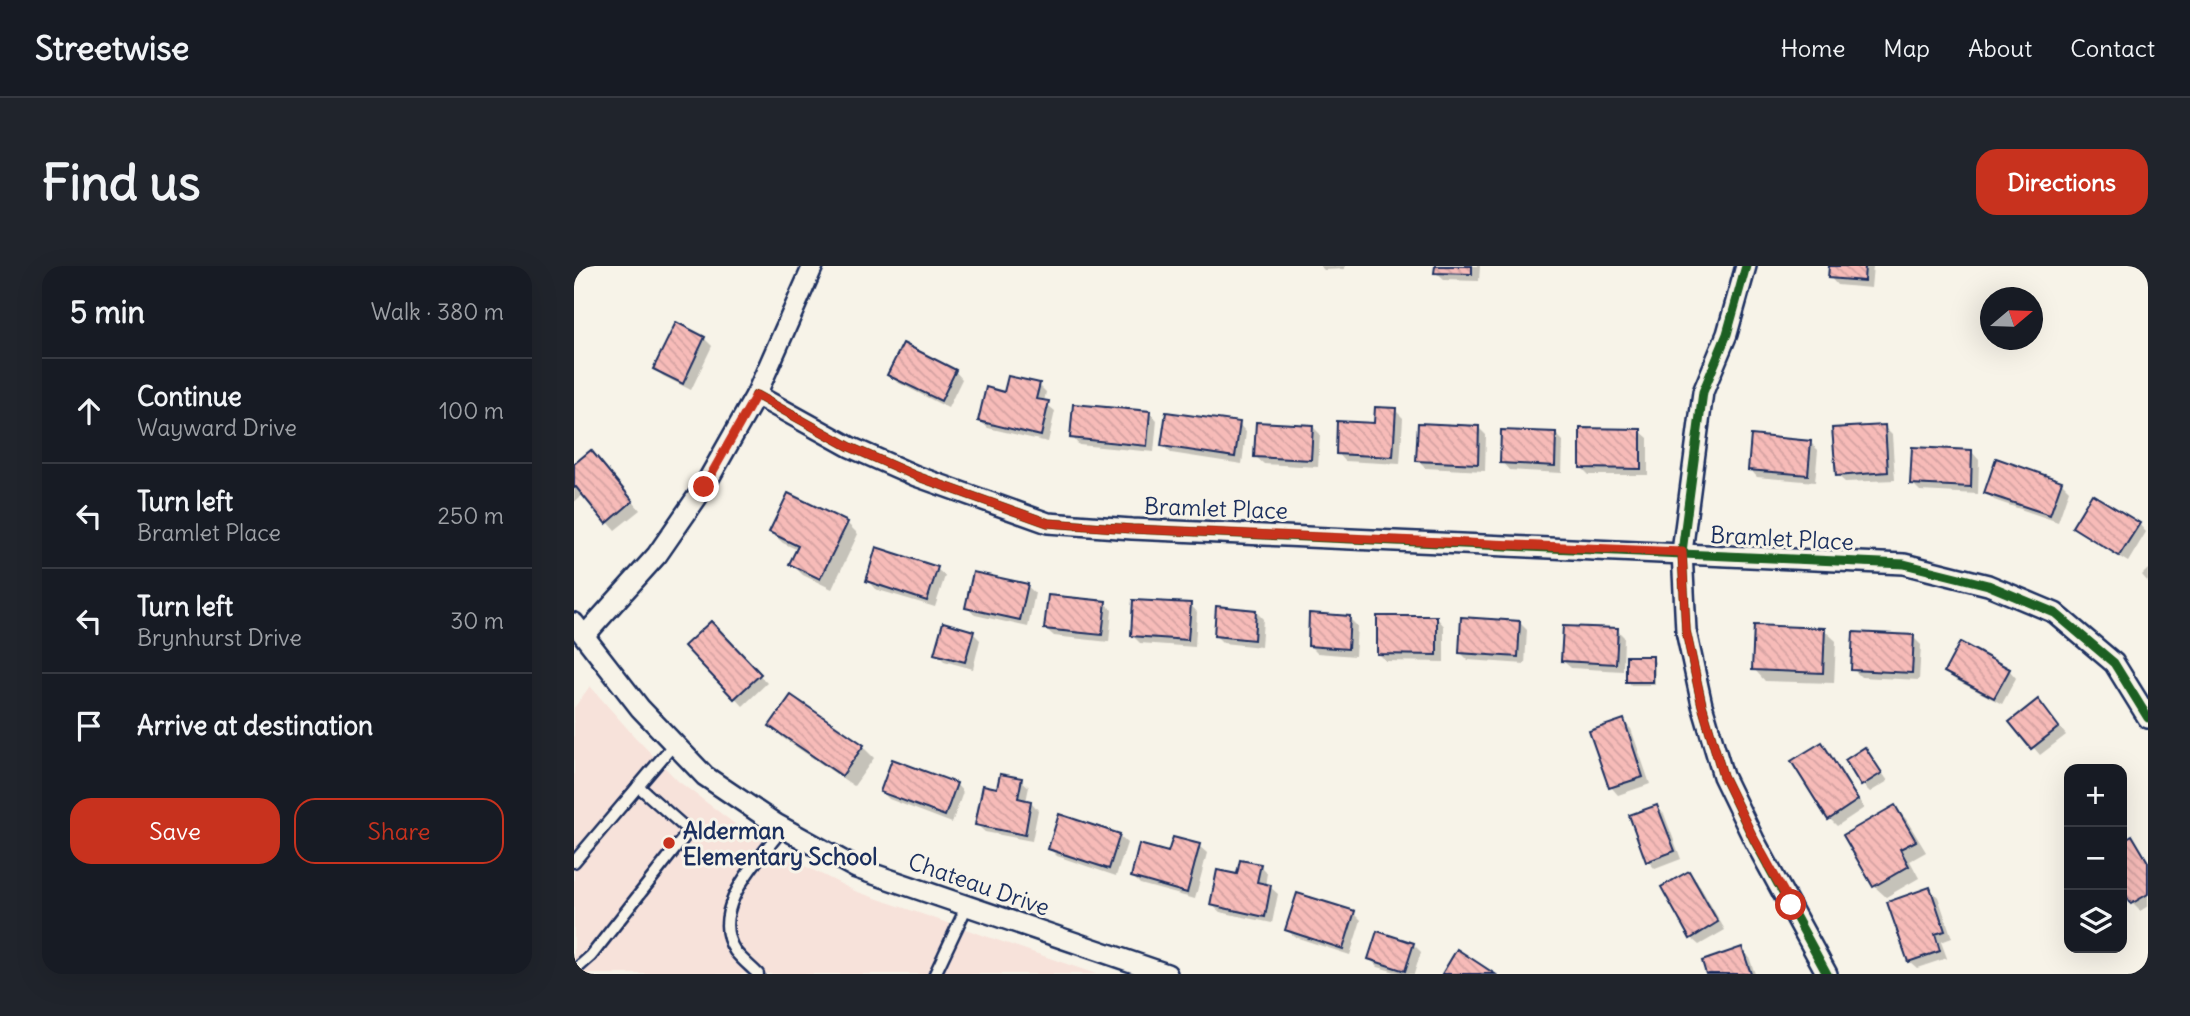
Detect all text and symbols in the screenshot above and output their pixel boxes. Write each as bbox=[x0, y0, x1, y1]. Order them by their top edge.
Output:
text: Streetwise bbox=[35, 27, 189, 69]
text: Home bbox=[1781, 33, 1845, 63]
text: Map bbox=[1883, 33, 1930, 63]
text: About bbox=[1968, 33, 2032, 63]
text: Contact bbox=[2070, 33, 2155, 63]
button: Directions bbox=[1976, 149, 2148, 215]
text: Find us bbox=[42, 152, 200, 213]
north arrow bbox=[1980, 287, 2043, 350]
text: 5 min bbox=[70, 293, 145, 331]
text: Walk · 380 m bbox=[371, 297, 504, 326]
text: Continue bbox=[137, 380, 242, 413]
icon: ahead bbox=[70, 392, 108, 430]
text: 100 m bbox=[439, 396, 504, 425]
text: Wayward Drive bbox=[137, 413, 297, 442]
route end bbox=[688, 471, 719, 502]
text: Turn left bbox=[137, 485, 233, 518]
street label: Bramlet Place bbox=[1144, 491, 1288, 525]
icon: left bbox=[70, 497, 108, 535]
text: 250 m bbox=[437, 501, 504, 530]
text: Bramlet Place bbox=[137, 518, 281, 547]
street label: Bramlet Place bbox=[1709, 520, 1855, 556]
text: Turn left bbox=[137, 590, 233, 623]
icon: left bbox=[70, 602, 108, 640]
text: 30 m bbox=[450, 606, 504, 635]
text: Brynhurst Drive bbox=[137, 623, 302, 652]
icon: arrive bbox=[70, 707, 108, 745]
text: Arrive at destination bbox=[137, 709, 373, 742]
map controls bbox=[2064, 764, 2127, 953]
button: + bbox=[2064, 764, 2127, 827]
button: Save bbox=[70, 798, 280, 864]
button: Share bbox=[294, 798, 504, 864]
place label: Alderman Elementary School bbox=[683, 816, 877, 871]
button: − bbox=[2064, 827, 2127, 890]
marker: Alderman Elementary School bbox=[661, 835, 677, 851]
street label: Chateau Drive bbox=[904, 846, 1054, 922]
route start bbox=[1775, 889, 1806, 920]
button: layers bbox=[2064, 890, 2127, 953]

